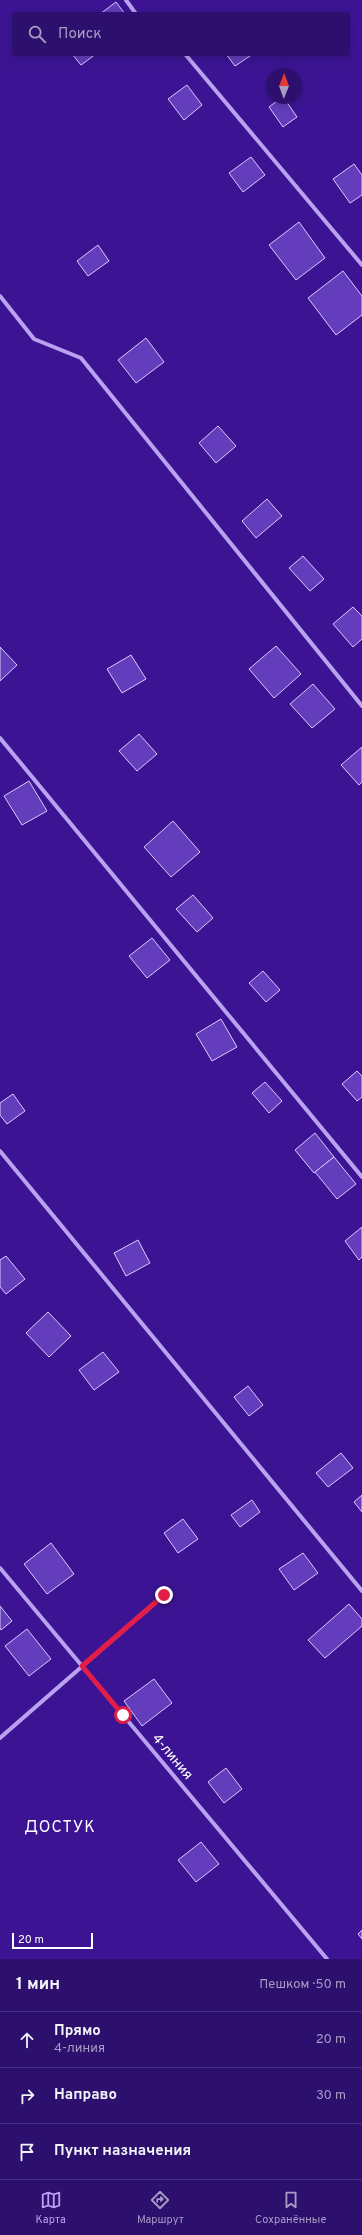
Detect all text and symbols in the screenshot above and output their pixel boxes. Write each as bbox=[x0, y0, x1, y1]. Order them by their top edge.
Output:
search box bbox=[12, 12, 350, 56]
icon: search bbox=[26, 23, 48, 45]
text: Поиск bbox=[58, 25, 102, 44]
north arrow bbox=[266, 68, 302, 104]
route end bbox=[155, 1586, 173, 1604]
route start bbox=[114, 1706, 132, 1724]
street label: 4-линия bbox=[148, 1730, 196, 1784]
district label: ДОСТУК bbox=[24, 1818, 96, 1838]
scale bar bbox=[12, 1931, 93, 1950]
text: 20 m bbox=[18, 1933, 44, 1947]
text: 1 мин bbox=[16, 1974, 60, 1996]
text: Пешком · 50 m bbox=[259, 1977, 346, 1993]
text: Прямо bbox=[54, 2022, 101, 2041]
icon: ahead bbox=[16, 2029, 38, 2051]
text: 20 m bbox=[316, 2032, 346, 2048]
text: 4-линия bbox=[54, 2041, 105, 2057]
icon: right bbox=[16, 2085, 38, 2107]
text: Направо bbox=[54, 2086, 117, 2105]
text: 30 m bbox=[316, 2088, 346, 2104]
icon: arrive bbox=[16, 2141, 38, 2163]
text: Пункт назначения bbox=[54, 2142, 191, 2161]
tab: Карта bbox=[36, 2189, 66, 2227]
tab: Маршрут bbox=[137, 2189, 184, 2227]
tab: Сохранённые bbox=[255, 2189, 326, 2227]

